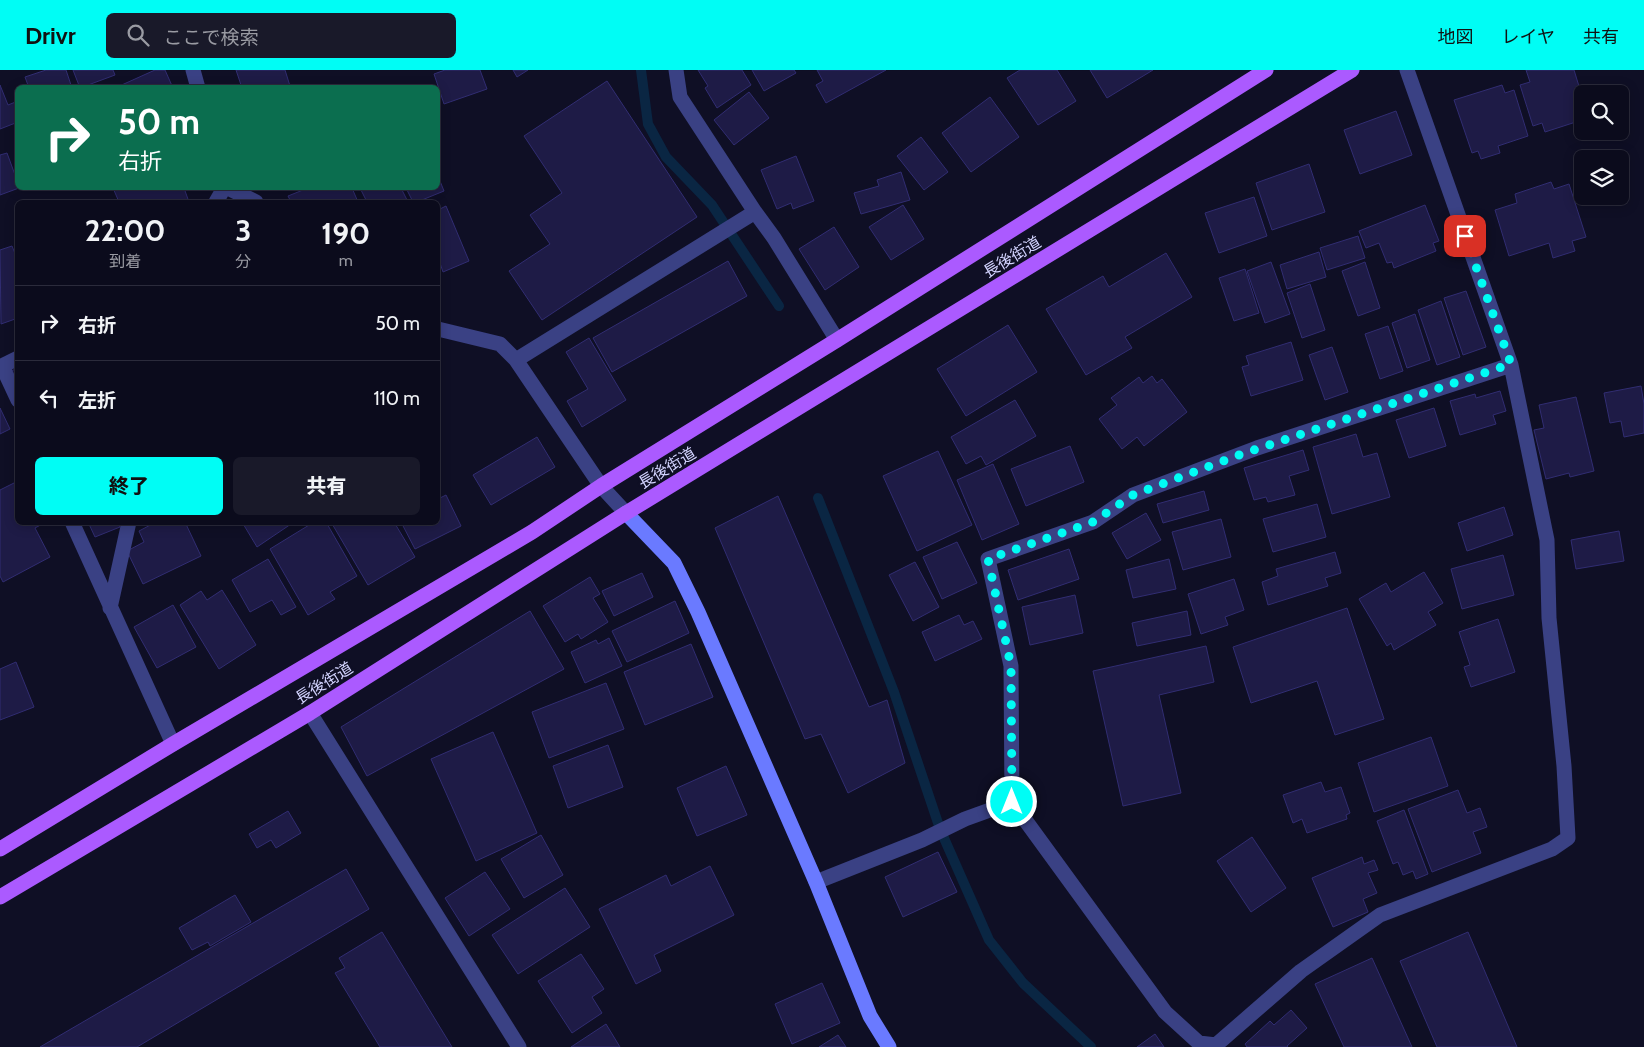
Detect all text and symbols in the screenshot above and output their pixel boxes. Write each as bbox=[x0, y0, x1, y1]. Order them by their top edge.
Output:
search box bbox=[106, 13, 456, 58]
text: Drivr bbox=[25, 21, 76, 50]
icon: search bbox=[124, 21, 152, 49]
text: ここで検索 bbox=[164, 26, 259, 49]
text: 地図 bbox=[1438, 26, 1474, 48]
text: レイヤ bbox=[1502, 26, 1555, 48]
text: 共有 bbox=[1583, 26, 1619, 48]
map controls bbox=[1574, 85, 1629, 205]
button: search bbox=[1574, 85, 1629, 140]
text: 50 m bbox=[118, 100, 200, 143]
icon: right bbox=[35, 105, 100, 170]
text: 右折 bbox=[118, 148, 162, 175]
button: layers bbox=[1574, 150, 1629, 205]
text: 22:00 bbox=[85, 212, 166, 249]
text: 3 bbox=[235, 212, 251, 249]
text: 190 bbox=[321, 215, 370, 252]
pin bbox=[1444, 215, 1486, 257]
icon: arrive bbox=[1451, 222, 1479, 250]
street label: 長後街道 bbox=[980, 232, 1044, 282]
text: m bbox=[339, 251, 353, 270]
text: 到着 bbox=[109, 252, 141, 271]
text: 分 bbox=[235, 252, 251, 271]
icon: right bbox=[35, 309, 63, 337]
text: 50 m bbox=[376, 312, 420, 335]
text: 右折 bbox=[78, 314, 116, 337]
icon: left bbox=[35, 384, 63, 412]
text: 110 m bbox=[373, 387, 420, 410]
text: 左折 bbox=[78, 389, 116, 412]
street label: 長後街道 bbox=[635, 443, 699, 493]
button: 終了 bbox=[35, 457, 223, 515]
button: 共有 bbox=[233, 457, 420, 515]
street label: 長後街道 bbox=[292, 658, 356, 708]
position arrow bbox=[985, 775, 1037, 827]

